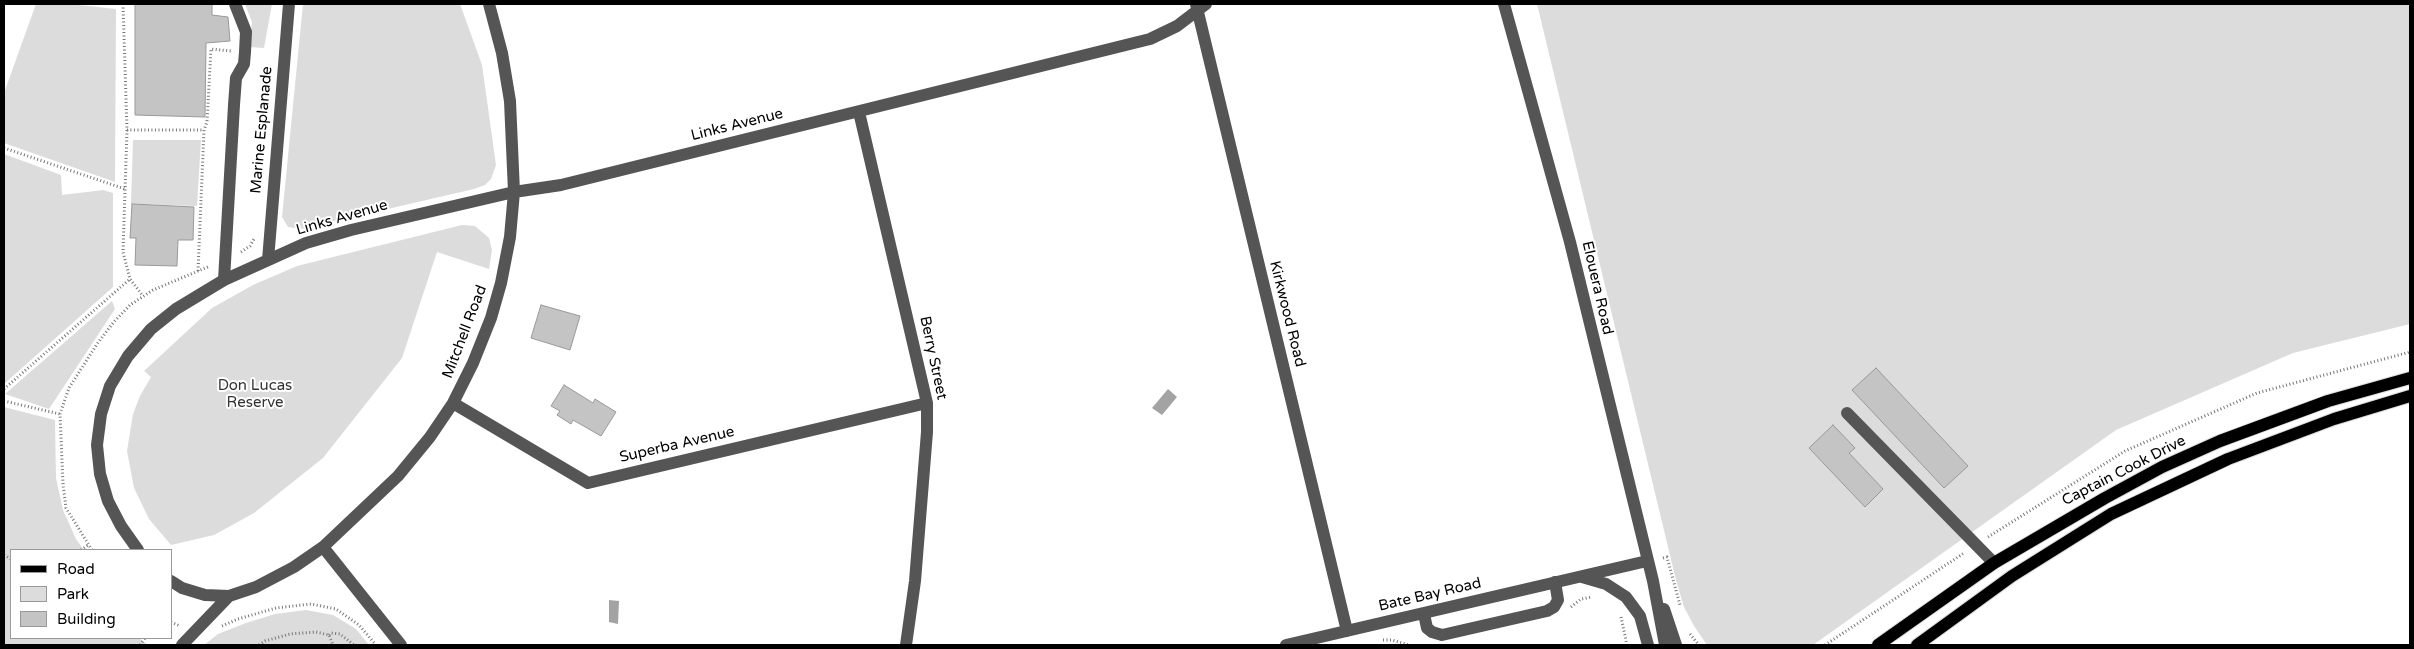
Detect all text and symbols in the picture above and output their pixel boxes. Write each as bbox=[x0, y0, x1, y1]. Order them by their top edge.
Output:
street label: Marine Esplanade bbox=[247, 66, 277, 194]
street label: Links Avenue bbox=[689, 105, 785, 145]
street label: Links Avenue bbox=[294, 196, 390, 240]
street label: Elouera Road bbox=[1577, 239, 1617, 337]
street label: Kirkwood Road bbox=[1265, 259, 1309, 369]
street label: Mitchell Road bbox=[439, 283, 491, 381]
street label: Berry Street bbox=[915, 314, 951, 402]
park label: Don Lucas Reserve bbox=[218, 377, 292, 412]
street label: Superba Avenue bbox=[618, 423, 736, 467]
street label: Captain Cook Drive bbox=[2059, 432, 2189, 510]
legend bbox=[10, 549, 172, 639]
text: Road bbox=[57, 560, 95, 578]
street label: Bate Bay Road bbox=[1377, 574, 1483, 616]
text: Park bbox=[57, 585, 89, 603]
text: Building bbox=[57, 610, 116, 628]

